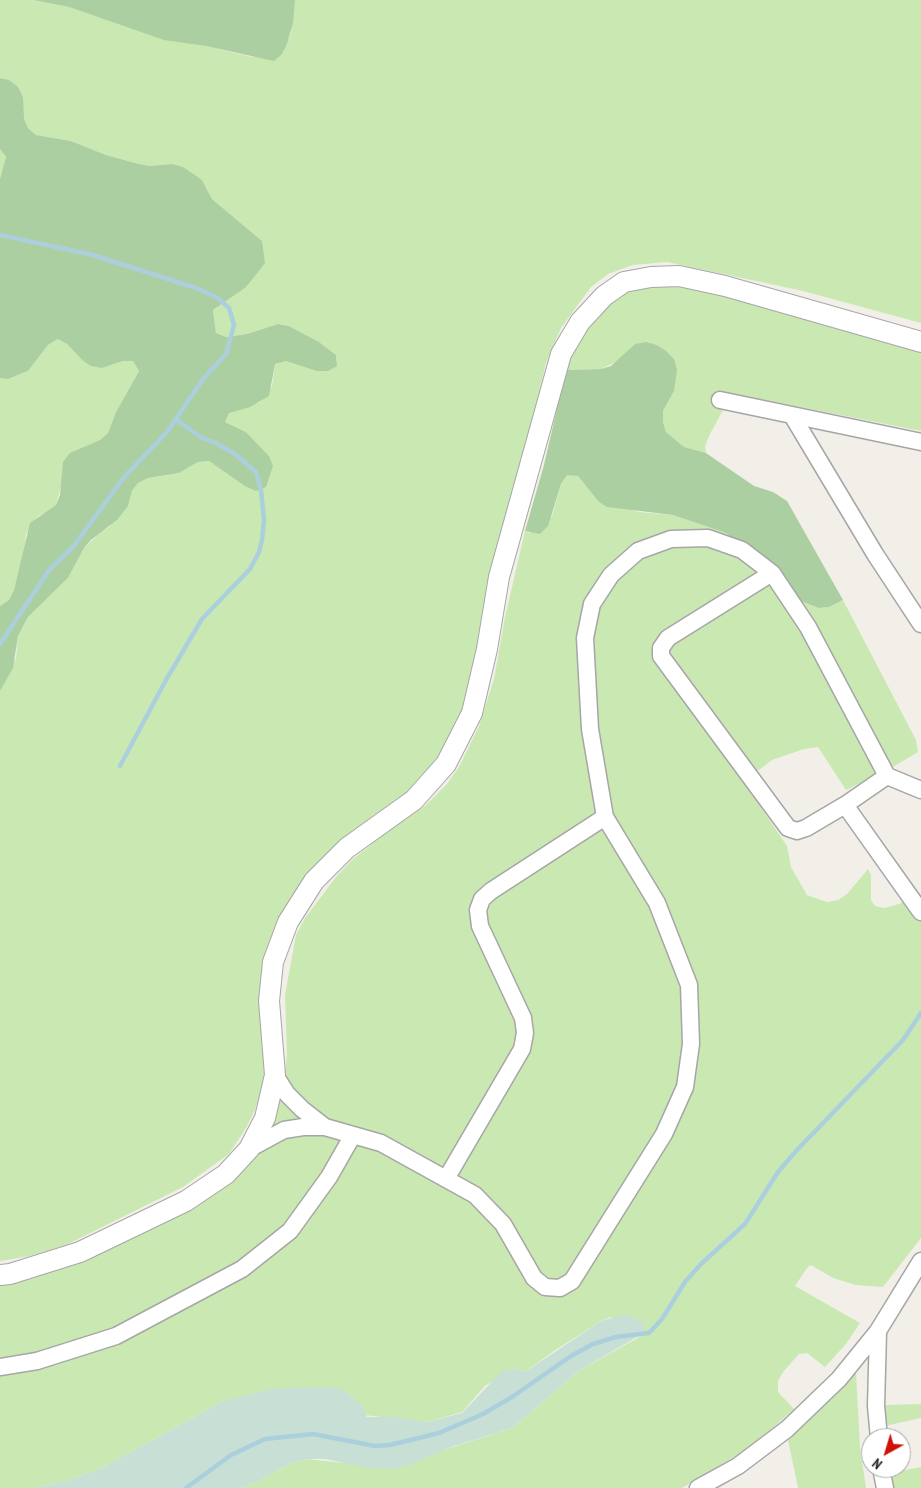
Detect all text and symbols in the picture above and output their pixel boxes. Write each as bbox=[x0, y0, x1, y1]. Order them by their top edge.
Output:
north arrow bbox=[861, 1428, 911, 1478]
text: N bbox=[869, 1455, 886, 1473]

